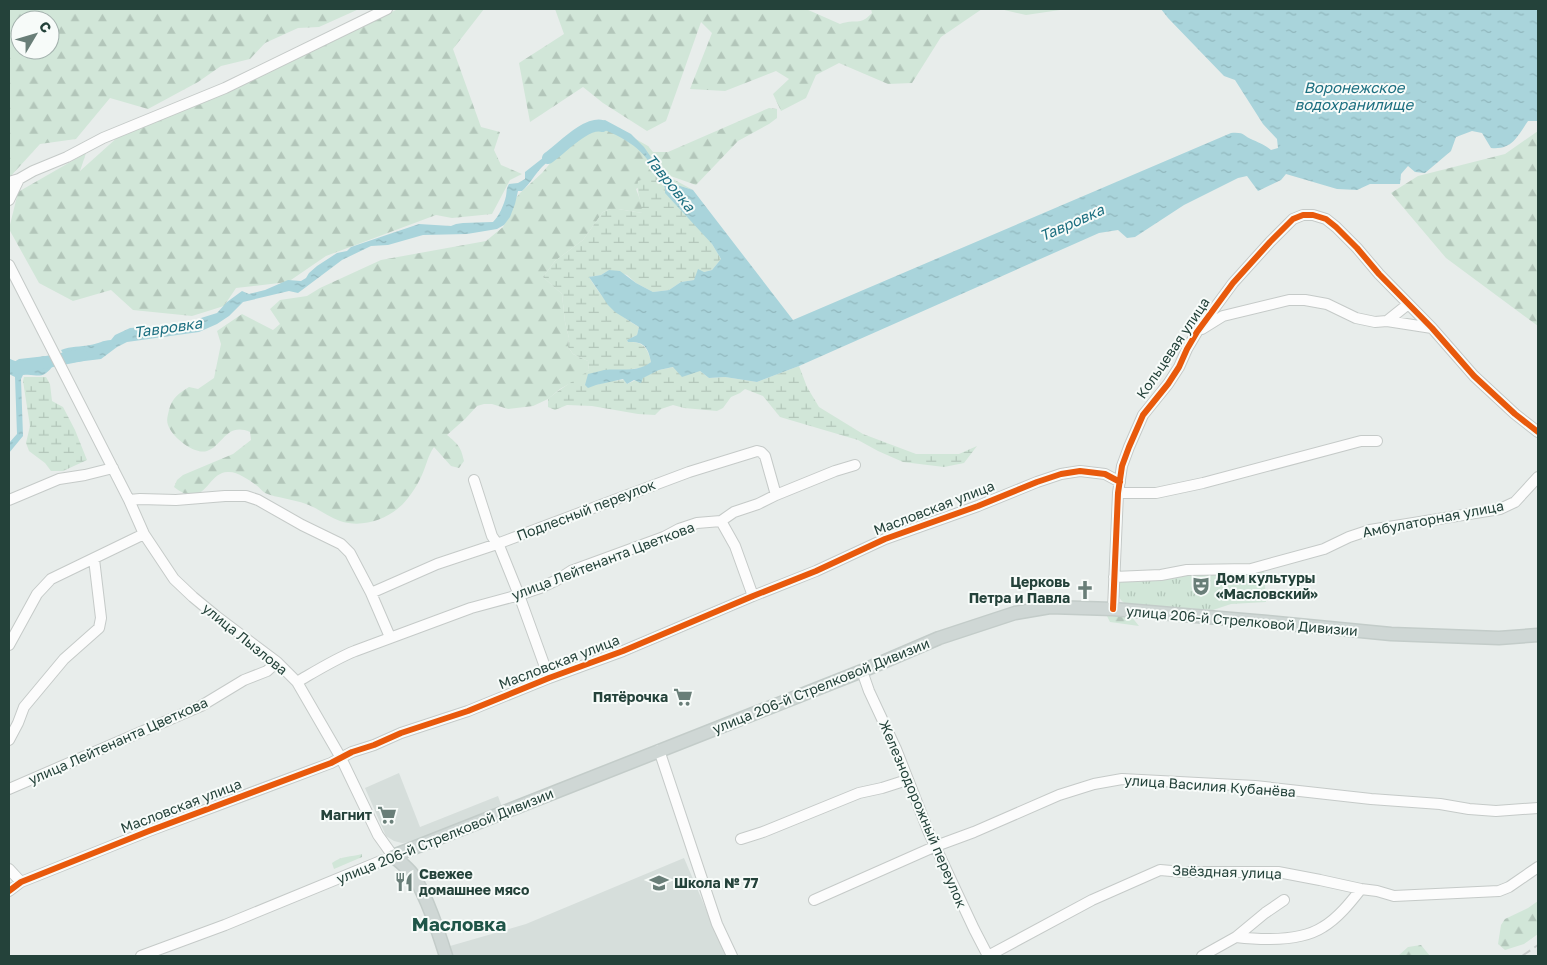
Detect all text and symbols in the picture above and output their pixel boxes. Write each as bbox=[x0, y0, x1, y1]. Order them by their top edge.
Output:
north arrow bbox=[10, 10, 60, 60]
text: С bbox=[36, 18, 55, 36]
water label: Воронежское водохранилище bbox=[1295, 78, 1415, 113]
water label: Тавровка bbox=[642, 150, 700, 215]
water label: Тавровка bbox=[1037, 200, 1107, 244]
street label: Кольцевая улица bbox=[1132, 294, 1213, 402]
water label: Тавровка bbox=[133, 313, 204, 341]
street label: Подлесный переулок bbox=[514, 475, 658, 544]
street label: Масловская улица bbox=[871, 477, 997, 538]
street label: Амбулаторная улица bbox=[1361, 496, 1505, 541]
street label: улица Лейтенанта Цветкова bbox=[509, 518, 697, 603]
place label: Дом культуры «Масловский» bbox=[1216, 569, 1318, 602]
place label: Церковь Петра и Павла bbox=[969, 573, 1070, 606]
theatre icon: Дом культуры «Масловский» bbox=[1190, 575, 1212, 597]
church icon: Церковь Петра и Павла bbox=[1074, 579, 1096, 601]
street label: улица Лызлова bbox=[199, 599, 291, 678]
street label: улица 206-й Стрелковой Дивизии bbox=[1126, 602, 1359, 639]
street label: Масловская улица bbox=[496, 631, 622, 692]
street label: улица 206-й Стрелковой Дивизии bbox=[710, 634, 932, 737]
supermarket icon: Пятёрочка bbox=[672, 686, 694, 708]
place label: Пятёрочка bbox=[593, 688, 668, 705]
street label: улица Лейтенанта Цветкова bbox=[26, 693, 210, 788]
street label: Железнодорожный переулок bbox=[876, 717, 971, 910]
street label: улица Василия Кубанёва bbox=[1124, 771, 1296, 800]
street label: Масловская улица bbox=[118, 775, 244, 836]
street label: улица 206-й Стрелковой Дивизии bbox=[334, 784, 556, 887]
supermarket icon: Магнит bbox=[376, 804, 398, 826]
place label: Магнит bbox=[321, 806, 372, 823]
street label: Звёздная улица bbox=[1172, 861, 1282, 882]
place label: Свежее домашнее мясо bbox=[419, 865, 529, 898]
restaurant icon: Свежее домашнее мясо bbox=[393, 871, 415, 893]
school or university icon: Школа № 77 bbox=[648, 872, 670, 894]
place label: Школа № 77 bbox=[674, 874, 759, 891]
district label: Масловка bbox=[412, 912, 506, 935]

